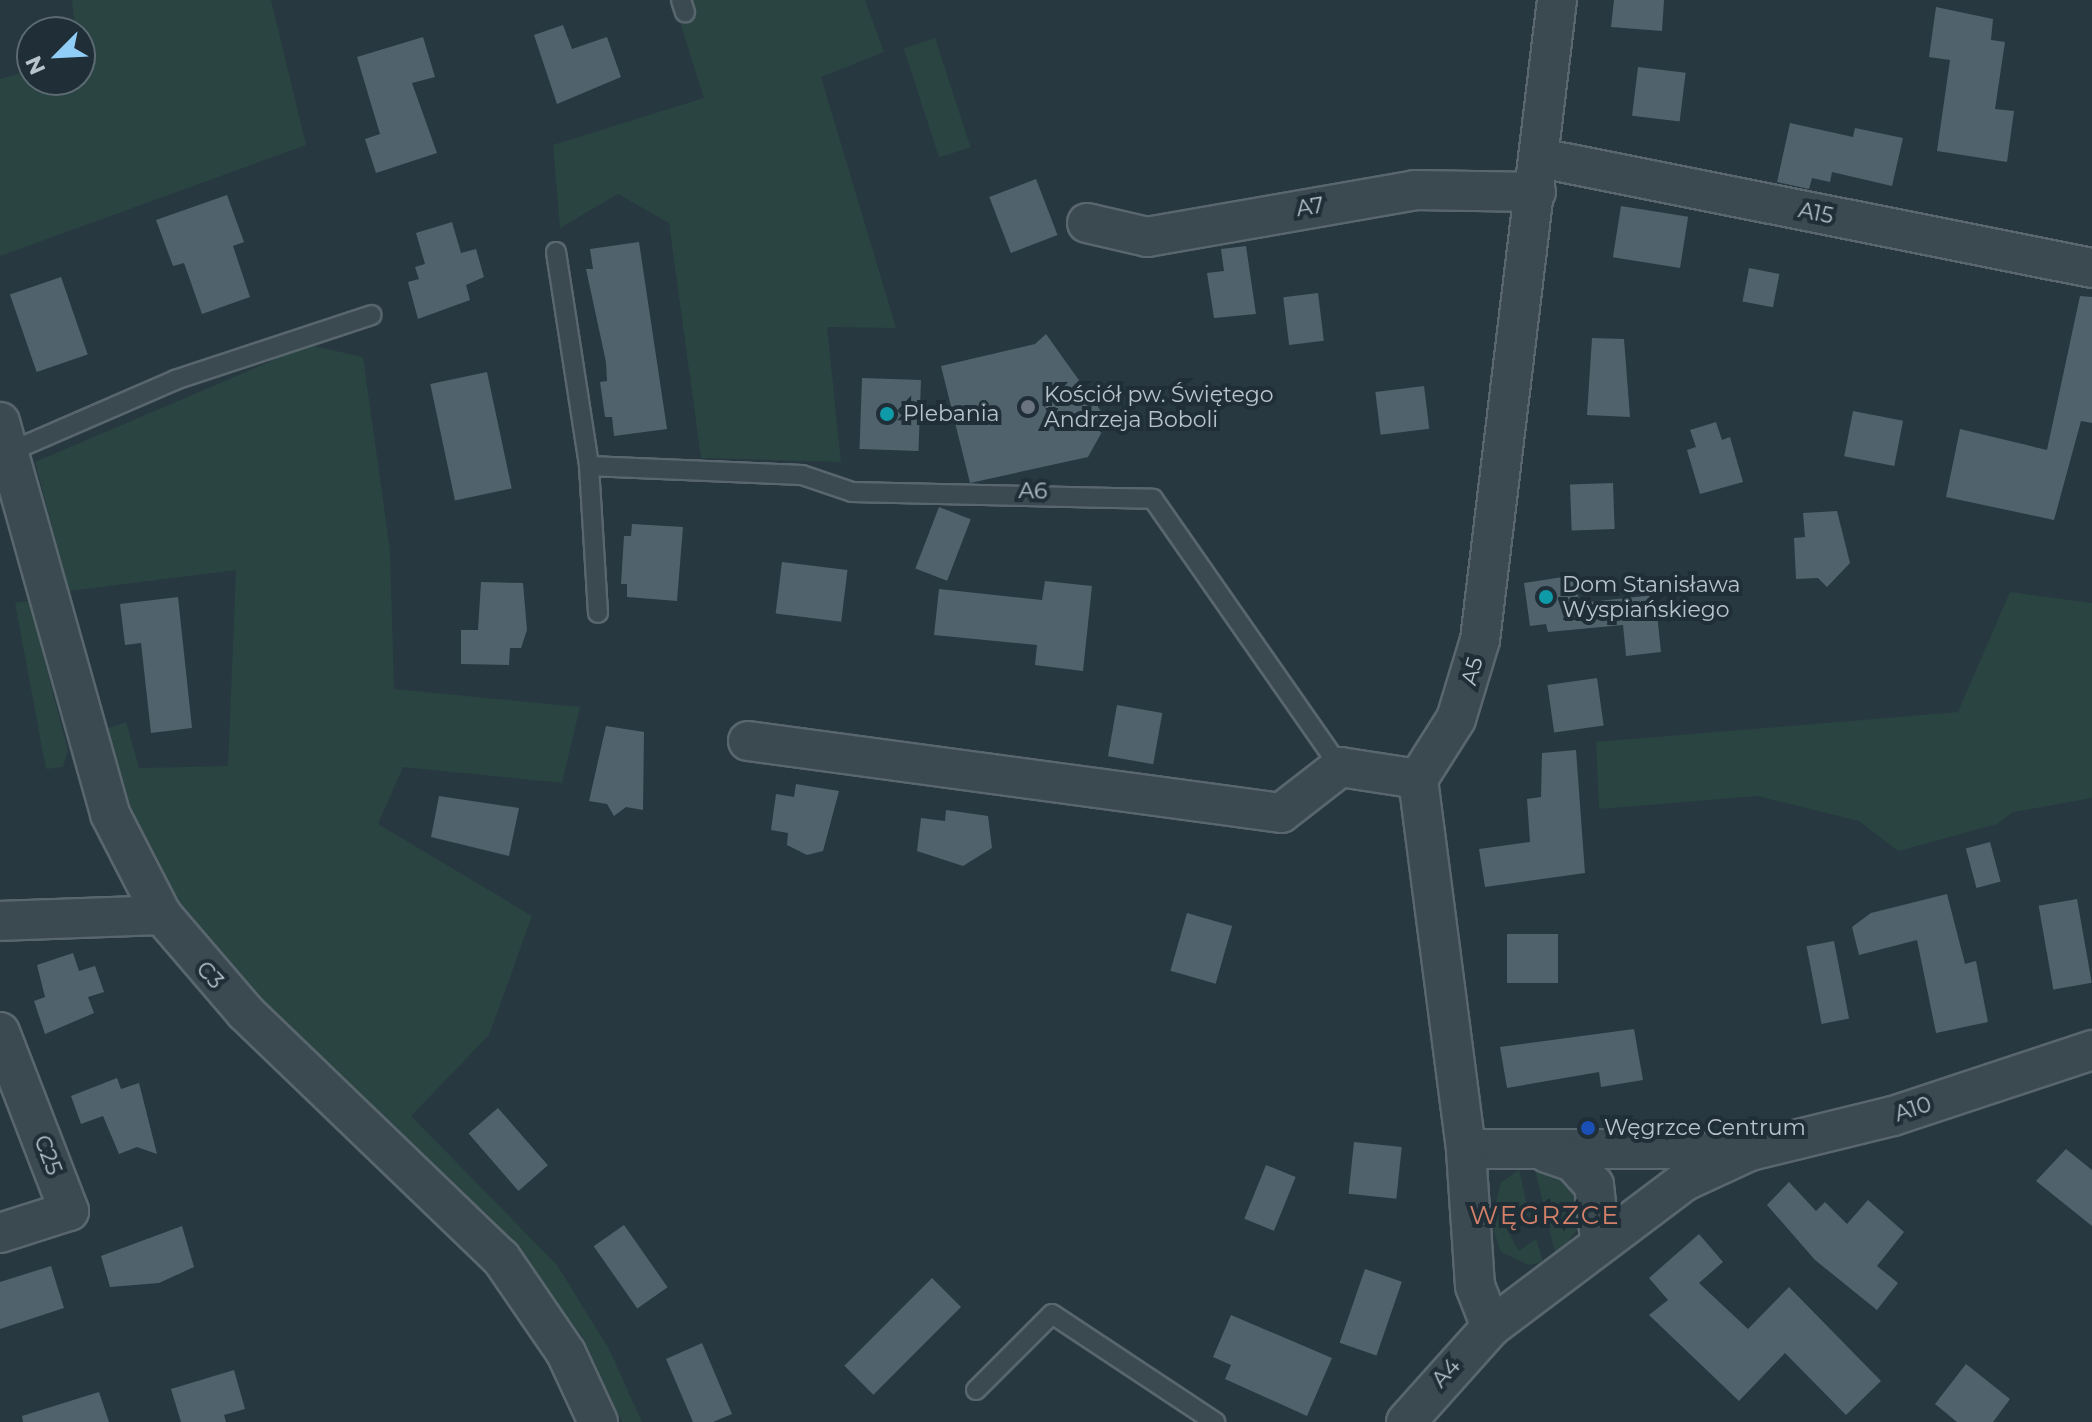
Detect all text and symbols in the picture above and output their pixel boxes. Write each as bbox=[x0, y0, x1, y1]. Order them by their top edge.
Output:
north arrow bbox=[16, 16, 96, 96]
text: N bbox=[19, 52, 51, 79]
street label: A7 bbox=[1294, 192, 1326, 222]
street label: A15 bbox=[1796, 197, 1836, 229]
place label: Kościół pw. Świętego Andrzeja Boboli bbox=[1044, 381, 1274, 432]
marker: Kościół pw. Świętego Andrzeja Boboli bbox=[1019, 398, 1037, 416]
place label: Plebania bbox=[903, 401, 1000, 427]
marker: Plebania bbox=[878, 405, 896, 423]
street label: A6 bbox=[1018, 478, 1048, 504]
place label: Dom Stanisława Wyspiańskiego bbox=[1562, 571, 1740, 622]
marker: Dom Stanisława Wyspiańskiego bbox=[1537, 588, 1555, 606]
street label: A5 bbox=[1455, 654, 1489, 688]
street label: C3 bbox=[191, 956, 229, 994]
street label: A10 bbox=[1891, 1091, 1935, 1127]
place label: Węgrzce Centrum bbox=[1604, 1115, 1806, 1141]
marker: Węgrzce Centrum bbox=[1579, 1119, 1597, 1137]
street label: C25 bbox=[28, 1131, 68, 1179]
district label: WĘGRZCE bbox=[1469, 1200, 1621, 1232]
street label: A4 bbox=[1426, 1353, 1466, 1393]

